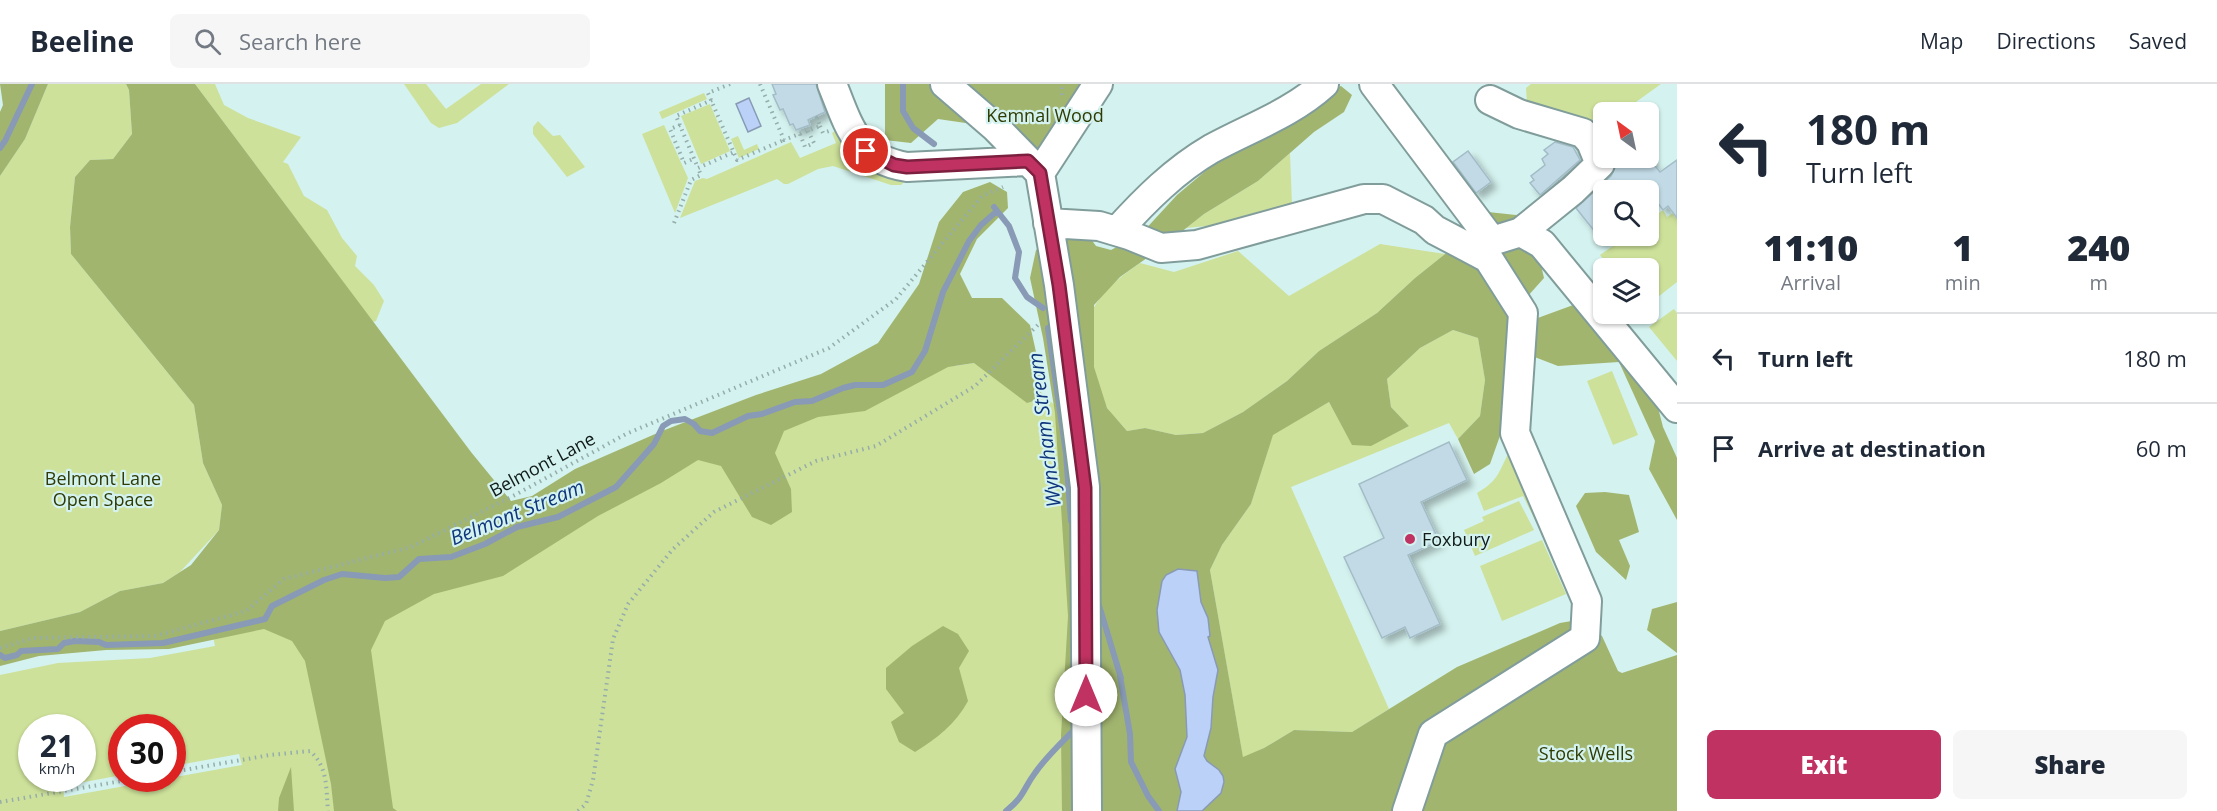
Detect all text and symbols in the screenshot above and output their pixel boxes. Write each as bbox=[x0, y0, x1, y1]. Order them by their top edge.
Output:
search box bbox=[170, 14, 590, 68]
text: Beeline bbox=[30, 22, 134, 60]
icon: search bbox=[191, 25, 224, 58]
text: Search here bbox=[239, 26, 362, 56]
text: Map bbox=[1920, 27, 1963, 55]
text: Directions bbox=[1996, 27, 2096, 55]
text: Saved bbox=[2129, 27, 2187, 55]
text: 180 m bbox=[1806, 100, 1930, 157]
north arrow bbox=[1593, 102, 1659, 168]
map controls bbox=[1593, 102, 1659, 324]
park label: Kemnal Wood bbox=[986, 103, 1104, 127]
icon: left bbox=[1707, 108, 1785, 186]
pin bbox=[840, 125, 891, 176]
icon: arrive bbox=[849, 134, 882, 167]
text: Turn left bbox=[1806, 154, 1913, 191]
button: search bbox=[1593, 180, 1659, 246]
text: 11:10 bbox=[1764, 223, 1858, 272]
text: 1 bbox=[1952, 223, 1973, 272]
text: 240 bbox=[2067, 223, 2130, 272]
button: layers bbox=[1593, 258, 1659, 324]
text: Arrival bbox=[1781, 269, 1841, 296]
text: min bbox=[1945, 269, 1981, 296]
text: m bbox=[2090, 269, 2108, 296]
icon: left bbox=[1707, 342, 1740, 375]
text: Turn left bbox=[1758, 343, 1853, 373]
text: 180 m bbox=[2123, 343, 2187, 373]
water label: Wyncham Stream bbox=[1021, 351, 1067, 509]
street label: Belmont Lane bbox=[485, 426, 599, 502]
icon: arrive bbox=[1707, 432, 1740, 465]
text: Arrive at destination bbox=[1758, 433, 1986, 463]
text: 60 m bbox=[2136, 433, 2187, 463]
park label: Belmont Lane Open Space bbox=[45, 466, 161, 511]
water label: Belmont Stream bbox=[446, 473, 588, 551]
place label: Foxbury bbox=[1422, 527, 1491, 551]
marker: Foxbury bbox=[1403, 532, 1417, 546]
position arrow bbox=[1054, 663, 1118, 727]
speed limit sign: 30 bbox=[108, 714, 186, 792]
text: 21 bbox=[40, 725, 74, 766]
button: Exit bbox=[1707, 730, 1941, 799]
button: Share bbox=[1953, 730, 2187, 799]
park label: Stock Wells bbox=[1539, 741, 1633, 765]
text: km/h bbox=[39, 758, 75, 778]

